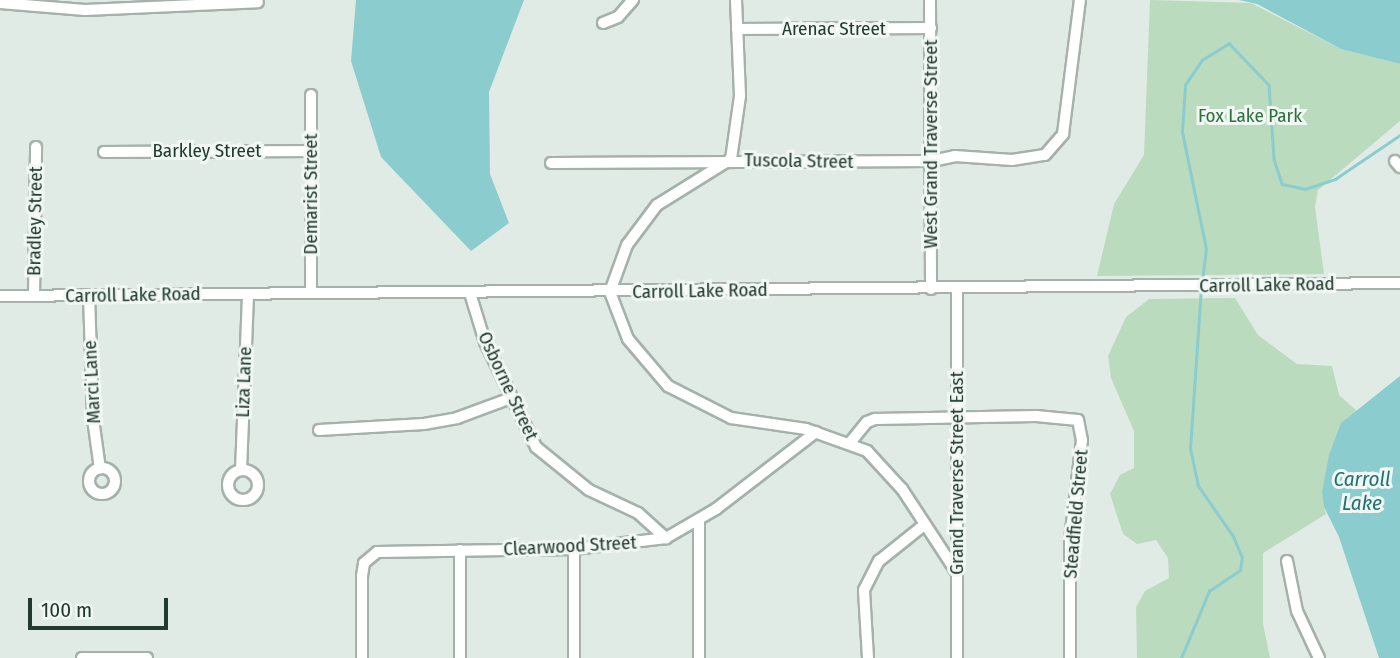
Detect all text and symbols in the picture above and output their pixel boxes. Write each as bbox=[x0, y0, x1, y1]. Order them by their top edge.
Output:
street label: Arenac Street bbox=[782, 18, 886, 40]
street label: West Grand Traverse Street bbox=[920, 39, 942, 249]
park label: Fox Lake Park bbox=[1198, 105, 1302, 127]
street label: Demarist Street bbox=[300, 133, 322, 255]
street label: Barkley Street bbox=[152, 140, 262, 162]
street label: Tuscola Street bbox=[744, 149, 854, 173]
street label: Bradley Street bbox=[23, 166, 47, 276]
street label: Carroll Lake Road bbox=[1199, 272, 1335, 298]
street label: Carroll Lake Road bbox=[632, 278, 768, 304]
street label: Carroll Lake Road bbox=[65, 282, 201, 308]
street label: Osborne Street bbox=[473, 328, 543, 444]
street label: Marci Lane bbox=[78, 340, 106, 424]
street label: Liza Lane bbox=[231, 346, 257, 418]
street label: Grand Traverse Street East bbox=[946, 371, 968, 575]
street label: Steadfield Street bbox=[1059, 448, 1093, 580]
water label: Carroll Lake bbox=[1333, 466, 1391, 516]
street label: Clearwood Street bbox=[503, 531, 637, 561]
scale bar bbox=[32, 584, 172, 628]
text: 100 m bbox=[41, 597, 92, 623]

